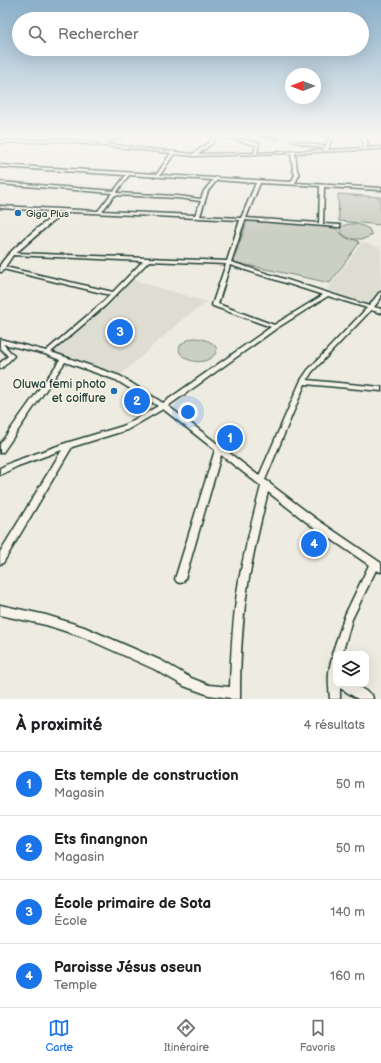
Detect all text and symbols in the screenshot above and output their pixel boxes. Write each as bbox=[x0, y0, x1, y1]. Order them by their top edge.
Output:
search box bbox=[12, 12, 369, 56]
icon: search bbox=[26, 23, 48, 45]
text: Rechercher bbox=[58, 25, 138, 44]
north arrow bbox=[285, 68, 321, 104]
marker: Giga Plus bbox=[13, 208, 23, 218]
place label: Giga Plus bbox=[26, 208, 69, 220]
pin: 3 bbox=[107, 317, 133, 347]
place label: Oluwa femi photo et coiffure bbox=[13, 377, 106, 406]
marker: Oluwa femi photo et coiffure bbox=[109, 386, 119, 396]
pin: 2 bbox=[124, 386, 150, 416]
your location bbox=[178, 402, 198, 422]
pin: 1 bbox=[217, 423, 243, 453]
pin: 4 bbox=[301, 529, 327, 559]
map controls bbox=[333, 651, 369, 687]
button: layers bbox=[333, 651, 369, 687]
text: À proximité bbox=[16, 715, 102, 735]
text: 4 résultats bbox=[303, 717, 365, 733]
text: Ets temple de construction bbox=[54, 766, 239, 785]
text: 1 bbox=[26, 776, 32, 792]
text: 50 m bbox=[336, 776, 365, 792]
text: Magasin bbox=[54, 785, 104, 801]
text: Ets finangnon bbox=[54, 830, 148, 849]
text: 2 bbox=[25, 840, 33, 856]
text: 50 m bbox=[336, 840, 365, 856]
text: Magasin bbox=[54, 849, 104, 865]
text: École primaire de Sota bbox=[54, 894, 211, 913]
text: 3 bbox=[25, 904, 33, 920]
text: 140 m bbox=[330, 904, 365, 920]
text: École bbox=[54, 913, 87, 929]
text: Paroisse Jésus oseun bbox=[54, 958, 202, 977]
text: 4 bbox=[25, 968, 33, 984]
text: 160 m bbox=[330, 968, 365, 984]
text: Temple bbox=[54, 977, 97, 993]
tab: Carte bbox=[45, 1017, 73, 1054]
tab: Itinéraire bbox=[164, 1017, 209, 1054]
tab: Favoris bbox=[300, 1017, 336, 1054]

